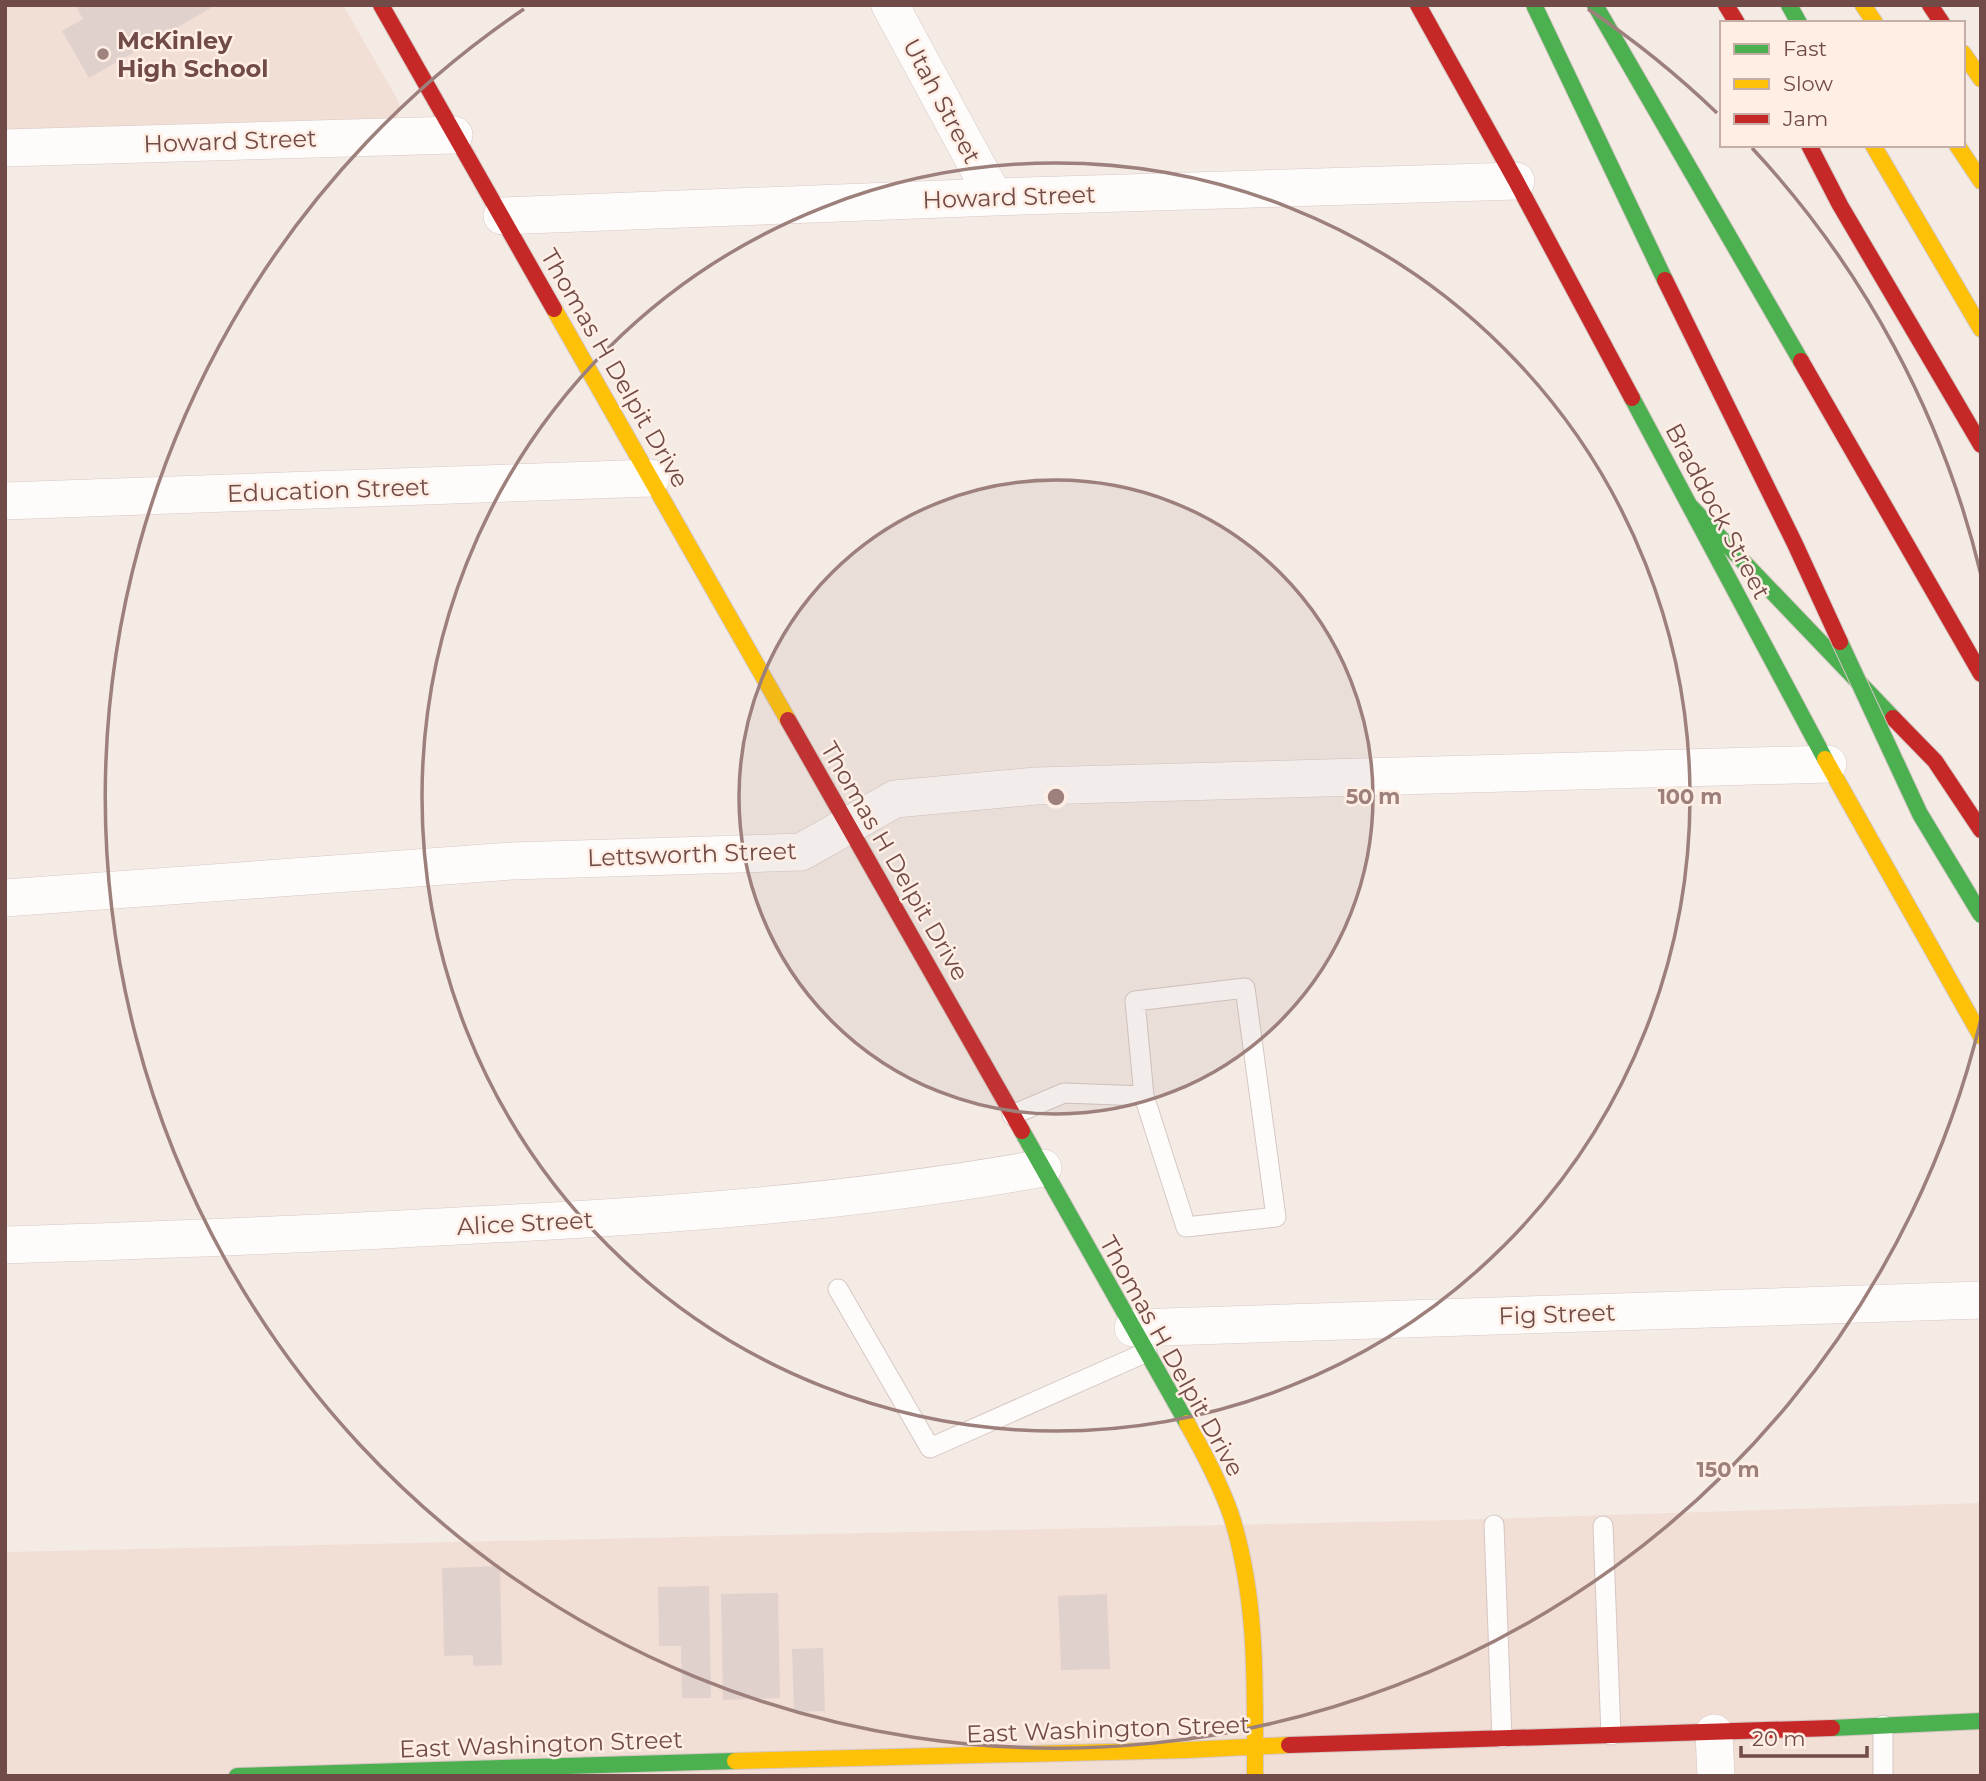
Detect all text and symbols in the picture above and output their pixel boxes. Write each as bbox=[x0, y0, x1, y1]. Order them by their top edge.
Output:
legend bbox=[1720, 21, 1965, 147]
place label: McKinley High School bbox=[117, 26, 269, 83]
street label: Utah Street bbox=[897, 33, 987, 169]
text: Fast bbox=[1783, 36, 1827, 61]
marker: McKinley High School bbox=[95, 46, 111, 62]
text: Slow bbox=[1783, 71, 1833, 96]
text: Jam bbox=[1782, 106, 1828, 131]
street label: Howard Street bbox=[143, 123, 317, 159]
street label: Howard Street bbox=[922, 179, 1096, 215]
street label: Thomas H Delpit Drive bbox=[535, 244, 695, 492]
street label: Braddock Street bbox=[1659, 418, 1777, 604]
street label: Education Street bbox=[226, 472, 430, 508]
street label: Thomas H Delpit Drive bbox=[815, 737, 975, 985]
text: 50 m bbox=[1346, 784, 1400, 809]
text: 100 m bbox=[1658, 784, 1722, 809]
centre of rings bbox=[1044, 785, 1068, 809]
street label: Lettsworth Street bbox=[587, 836, 798, 872]
street label: Alice Street bbox=[456, 1205, 594, 1241]
street label: Thomas H Delpit Drive bbox=[1094, 1231, 1250, 1481]
street label: Fig Street bbox=[1498, 1297, 1616, 1331]
text: 150 m bbox=[1697, 1457, 1759, 1482]
street label: East Washington Street bbox=[966, 1710, 1251, 1748]
scale bar bbox=[1741, 1714, 1867, 1758]
street label: East Washington Street bbox=[399, 1725, 684, 1763]
text: 20 m bbox=[1752, 1726, 1806, 1751]

